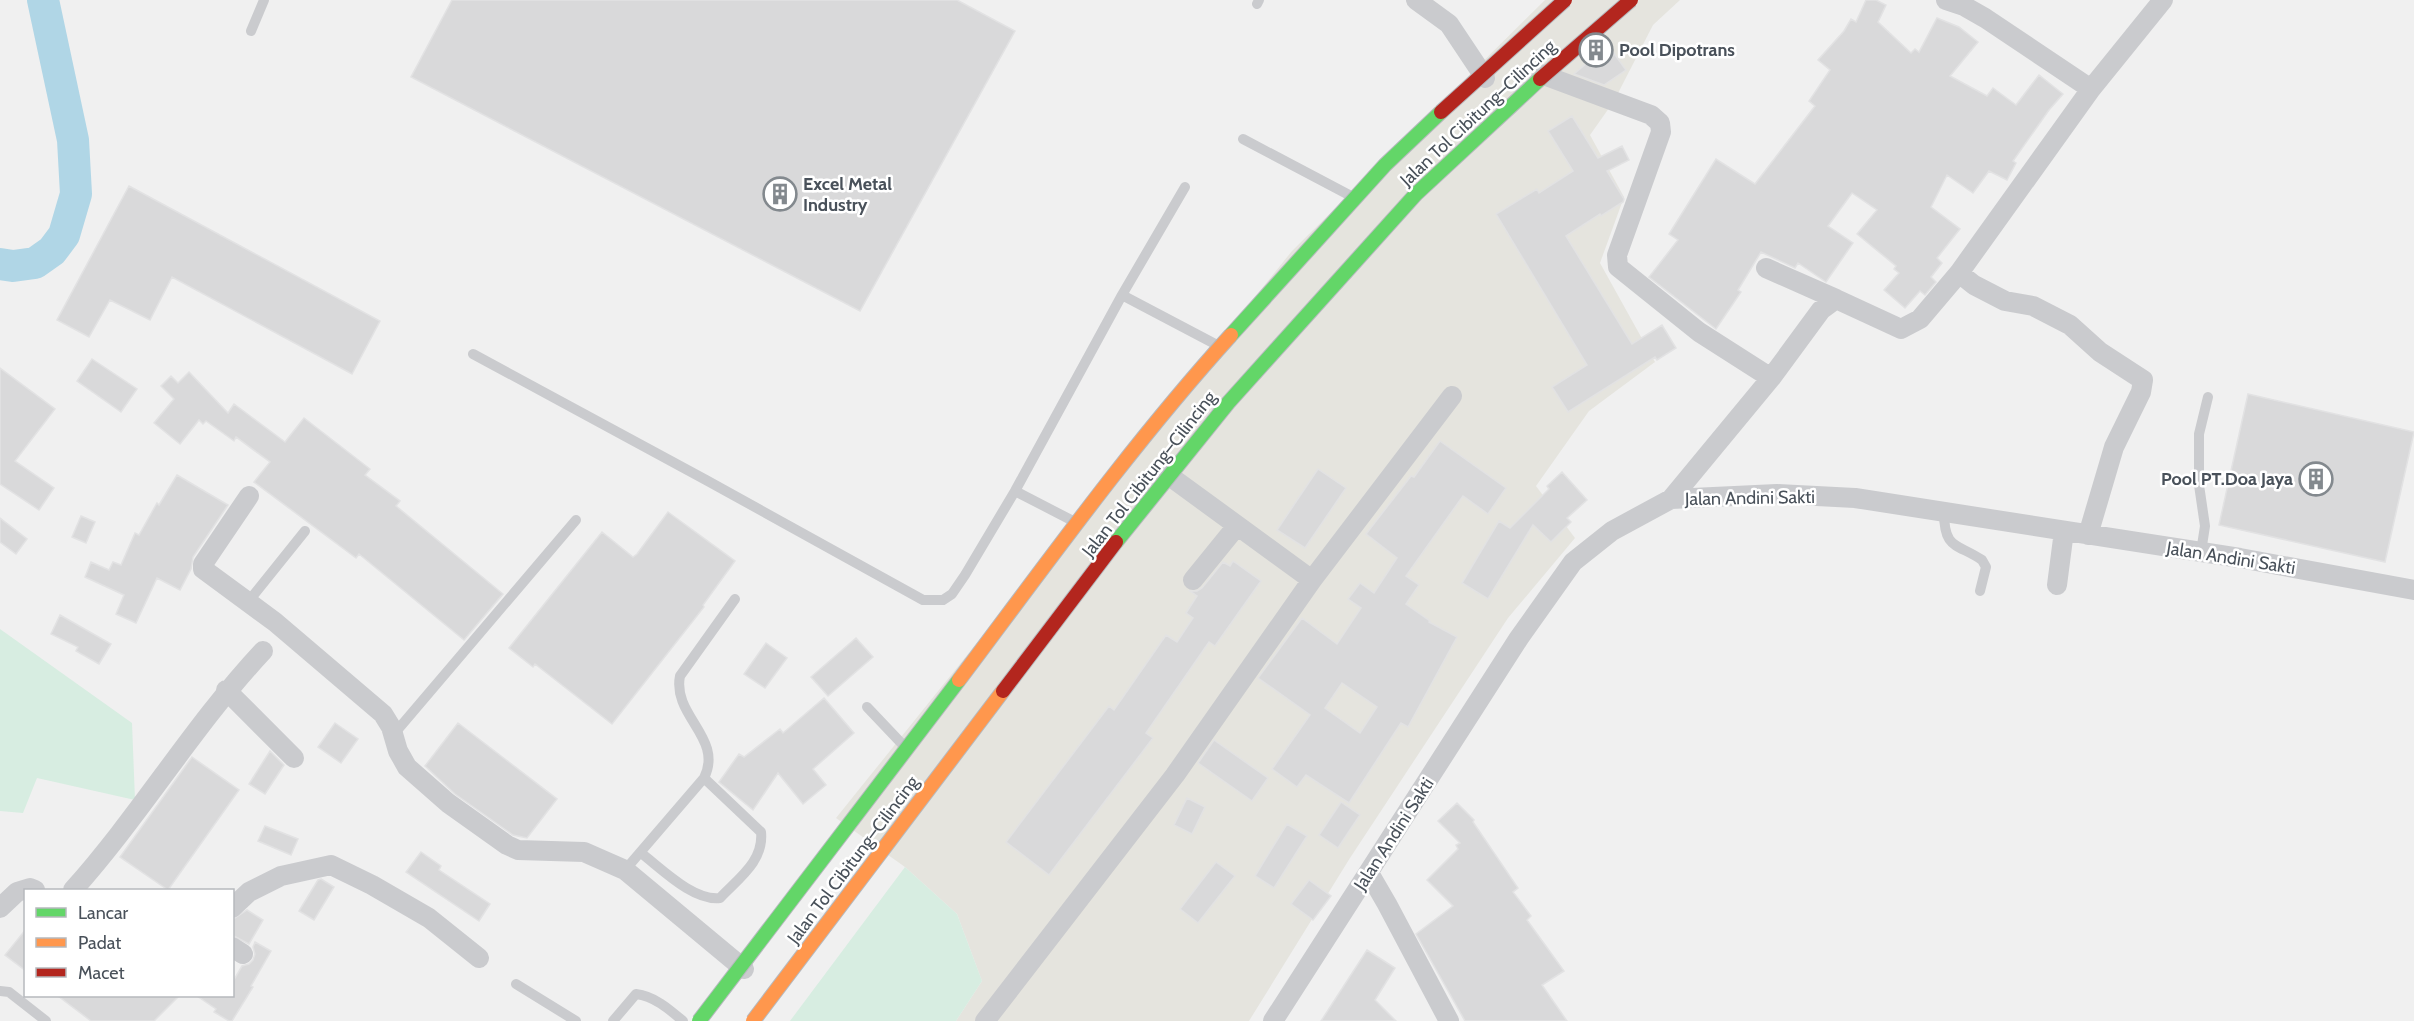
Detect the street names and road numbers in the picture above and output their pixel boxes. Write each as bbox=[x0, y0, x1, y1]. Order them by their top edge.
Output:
street label: Jalan Tol Cibitung–Cilincing bbox=[1395, 34, 1561, 191]
street label: Jalan Tol Cibitung–Cilincing bbox=[1077, 386, 1221, 562]
street label: Jalan Andini Sakti bbox=[1684, 486, 1815, 510]
street label: Jalan Andini Sakti bbox=[2164, 537, 2297, 579]
street label: Jalan Tol Cibitung–Cilincing bbox=[782, 771, 924, 949]
street label: Jalan Andini Sakti bbox=[1349, 773, 1439, 895]

